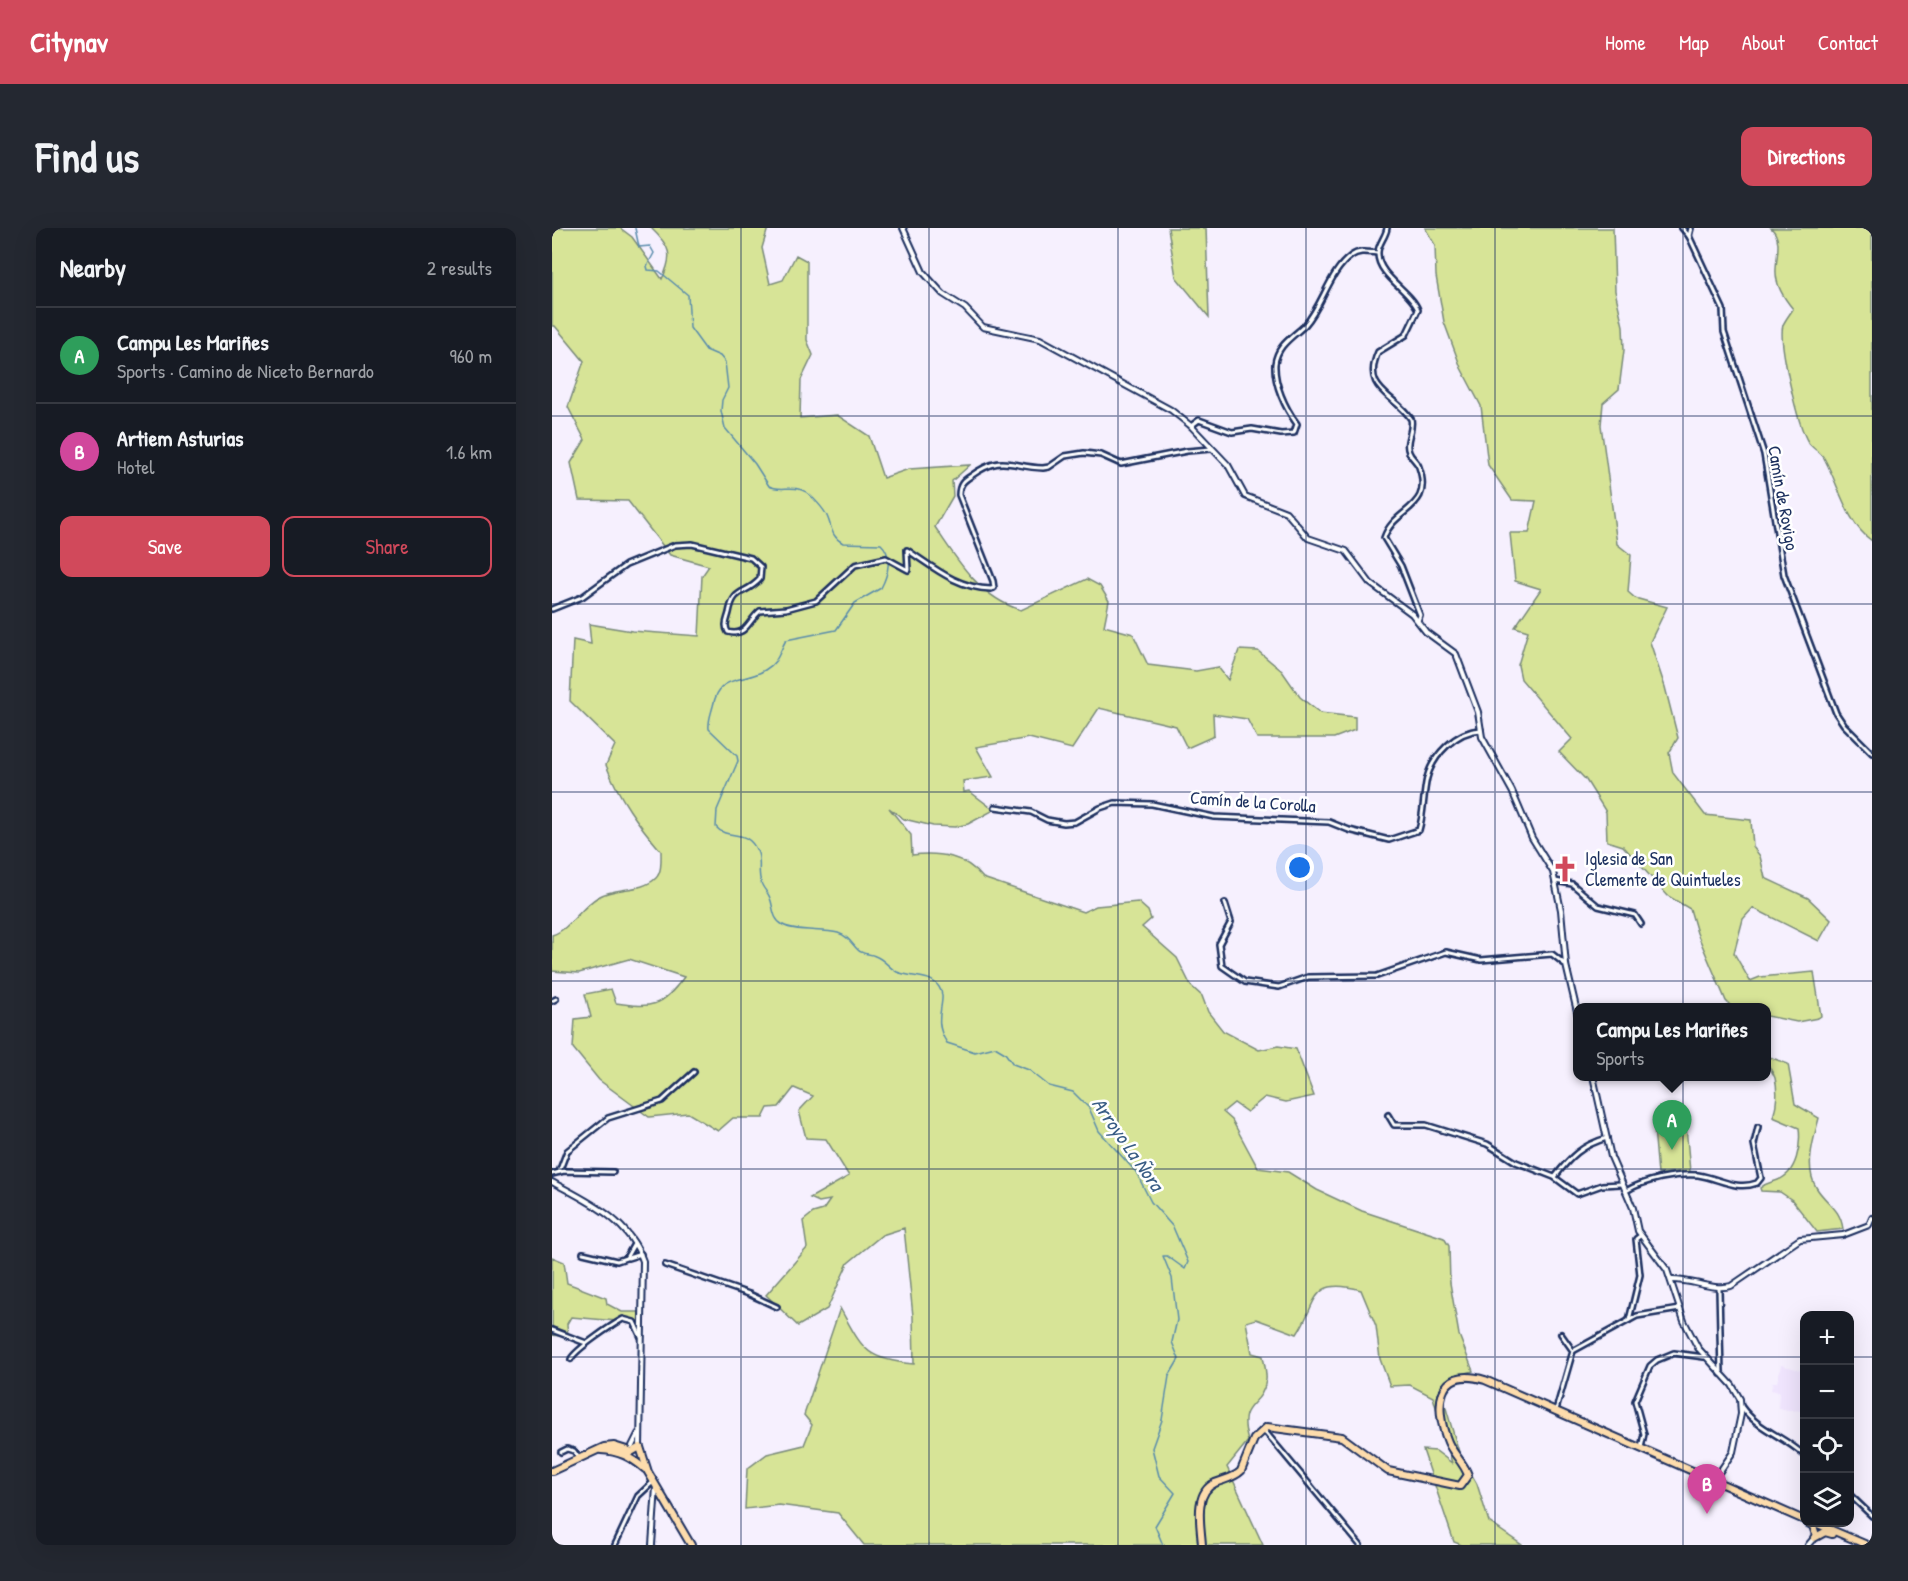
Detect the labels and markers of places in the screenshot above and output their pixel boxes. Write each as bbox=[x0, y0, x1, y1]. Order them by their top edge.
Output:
place label: Iglesia de San Clemente de Quintueles bbox=[1585, 846, 1741, 892]
church icon: Iglesia de San Clemente de Quintueles bbox=[1550, 854, 1580, 884]
pin: A bbox=[1652, 1100, 1692, 1150]
pin: B bbox=[1688, 1464, 1726, 1514]

